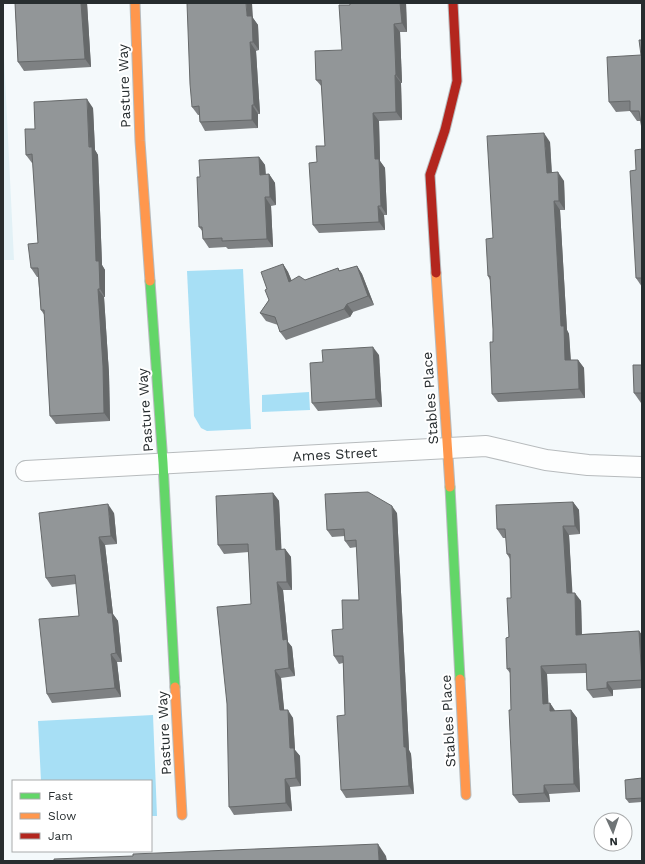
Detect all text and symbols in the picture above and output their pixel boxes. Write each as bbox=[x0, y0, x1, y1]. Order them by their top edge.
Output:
street label: Pasture Way bbox=[115, 43, 133, 128]
street label: Stables Place bbox=[419, 351, 441, 445]
street label: Pasture Way bbox=[134, 367, 156, 452]
street label: Ames Street bbox=[292, 444, 378, 464]
street label: Stables Place bbox=[438, 674, 458, 768]
street label: Pasture Way bbox=[154, 690, 174, 775]
legend bbox=[12, 780, 152, 852]
text: Fast bbox=[48, 789, 73, 803]
text: Slow bbox=[48, 809, 76, 823]
north arrow bbox=[593, 812, 633, 852]
text: Jam bbox=[48, 829, 73, 843]
text: N bbox=[609, 835, 618, 848]

